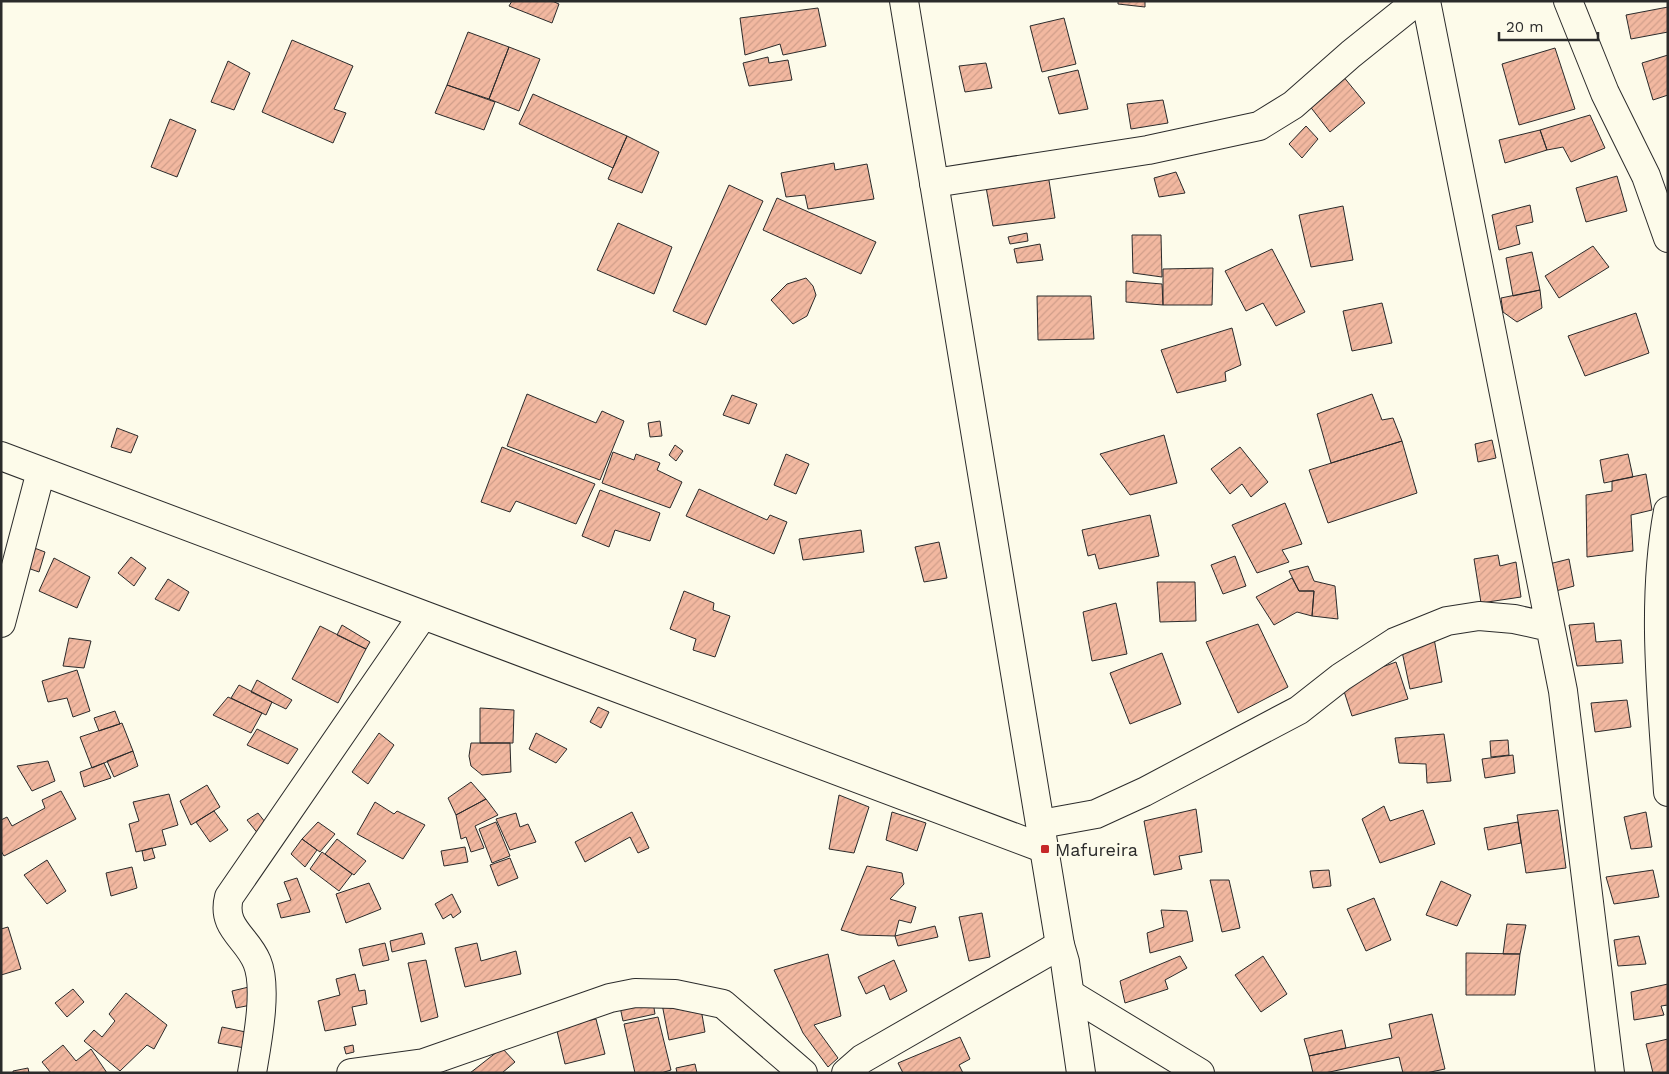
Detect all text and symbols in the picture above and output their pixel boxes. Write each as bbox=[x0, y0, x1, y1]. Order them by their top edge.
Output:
scale bar bbox=[1499, 10, 1598, 42]
text: 20 m bbox=[1506, 18, 1544, 36]
place label: Mafureira bbox=[1055, 839, 1138, 860]
marker: Mafureira bbox=[1039, 843, 1051, 855]

